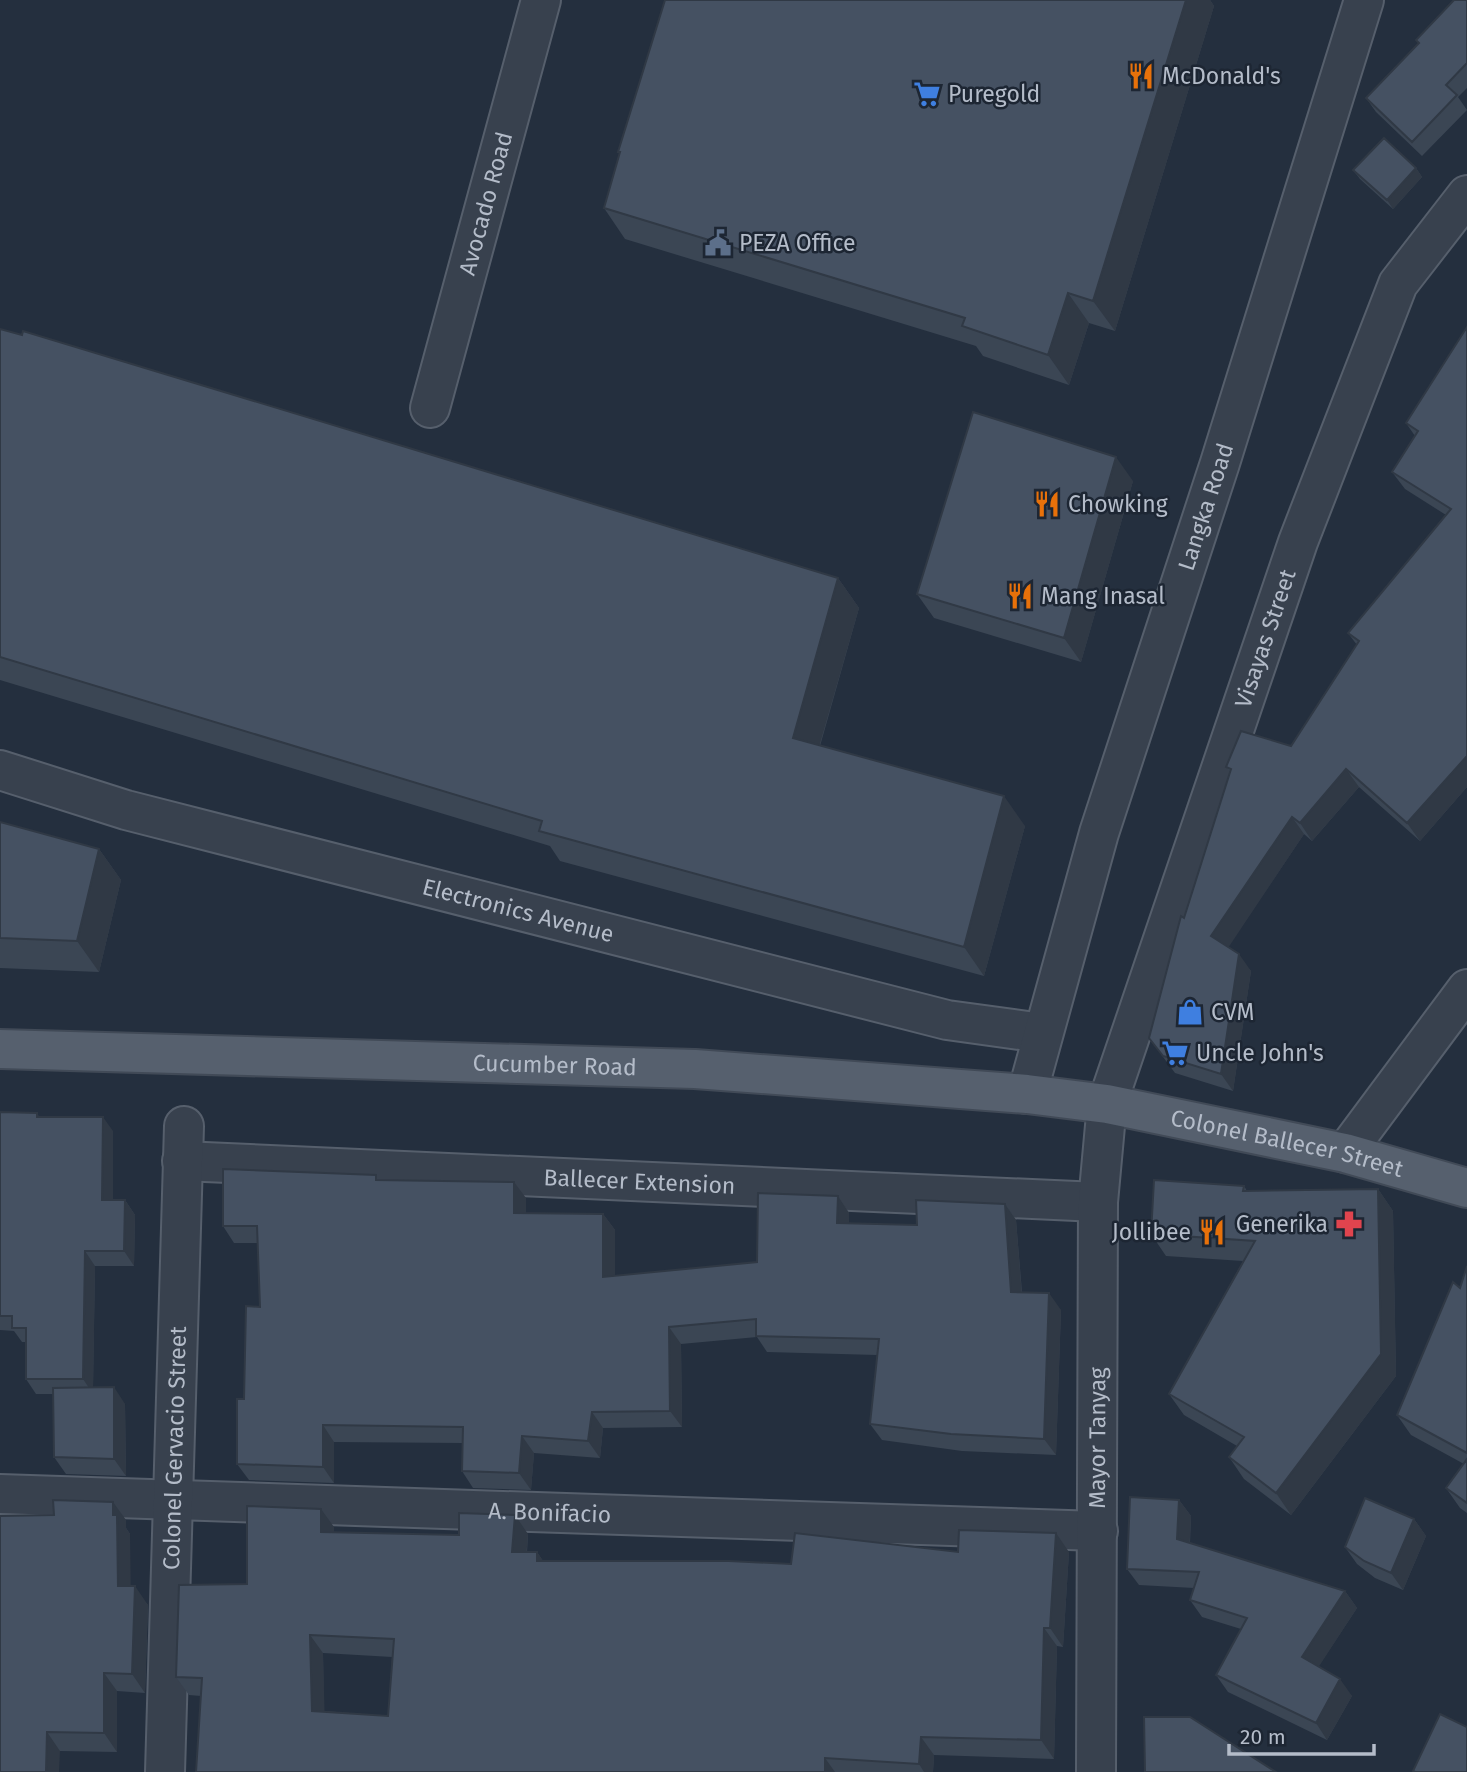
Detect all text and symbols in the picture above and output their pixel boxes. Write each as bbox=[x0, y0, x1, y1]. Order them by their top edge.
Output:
restaurant icon: McDonald's bbox=[1126, 61, 1156, 91]
place label: McDonald's bbox=[1162, 62, 1281, 90]
supermarket icon: Puregold bbox=[912, 79, 942, 109]
place label: Puregold bbox=[948, 80, 1040, 108]
street label: Avocado Road bbox=[453, 129, 519, 278]
public building icon: PEZA Office bbox=[703, 228, 733, 258]
place label: PEZA Office bbox=[739, 229, 856, 257]
street label: Langka Road bbox=[1172, 440, 1239, 574]
restaurant icon: Chowking bbox=[1032, 489, 1062, 519]
place label: Chowking bbox=[1068, 490, 1168, 518]
street label: Visayas Street bbox=[1229, 565, 1302, 712]
restaurant icon: Mang Inasal bbox=[1005, 581, 1035, 611]
place label: Mang Inasal bbox=[1041, 582, 1165, 610]
street label: Electronics Avenue bbox=[420, 872, 617, 948]
shop icon: CVM bbox=[1175, 997, 1205, 1027]
place label: CVM bbox=[1211, 998, 1254, 1026]
supermarket icon: Uncle John's bbox=[1160, 1038, 1190, 1068]
place label: Uncle John's bbox=[1196, 1039, 1324, 1067]
street label: Cucumber Road bbox=[472, 1049, 637, 1081]
street label: Colonel Ballecer Street bbox=[1168, 1103, 1407, 1183]
street label: Ballecer Extension bbox=[543, 1163, 736, 1200]
pharmacy icon: Generika bbox=[1334, 1209, 1364, 1239]
place label: Generika bbox=[1236, 1210, 1328, 1238]
restaurant icon: Jollibee bbox=[1197, 1217, 1227, 1247]
place label: Jollibee bbox=[1112, 1218, 1191, 1246]
street label: Colonel Gervacio Street bbox=[157, 1325, 192, 1570]
street label: Mayor Tanyag bbox=[1083, 1367, 1111, 1509]
street label: A. Bonifacio bbox=[488, 1496, 612, 1529]
scale bar bbox=[1229, 1712, 1374, 1756]
text: 20 m bbox=[1240, 1724, 1286, 1750]

